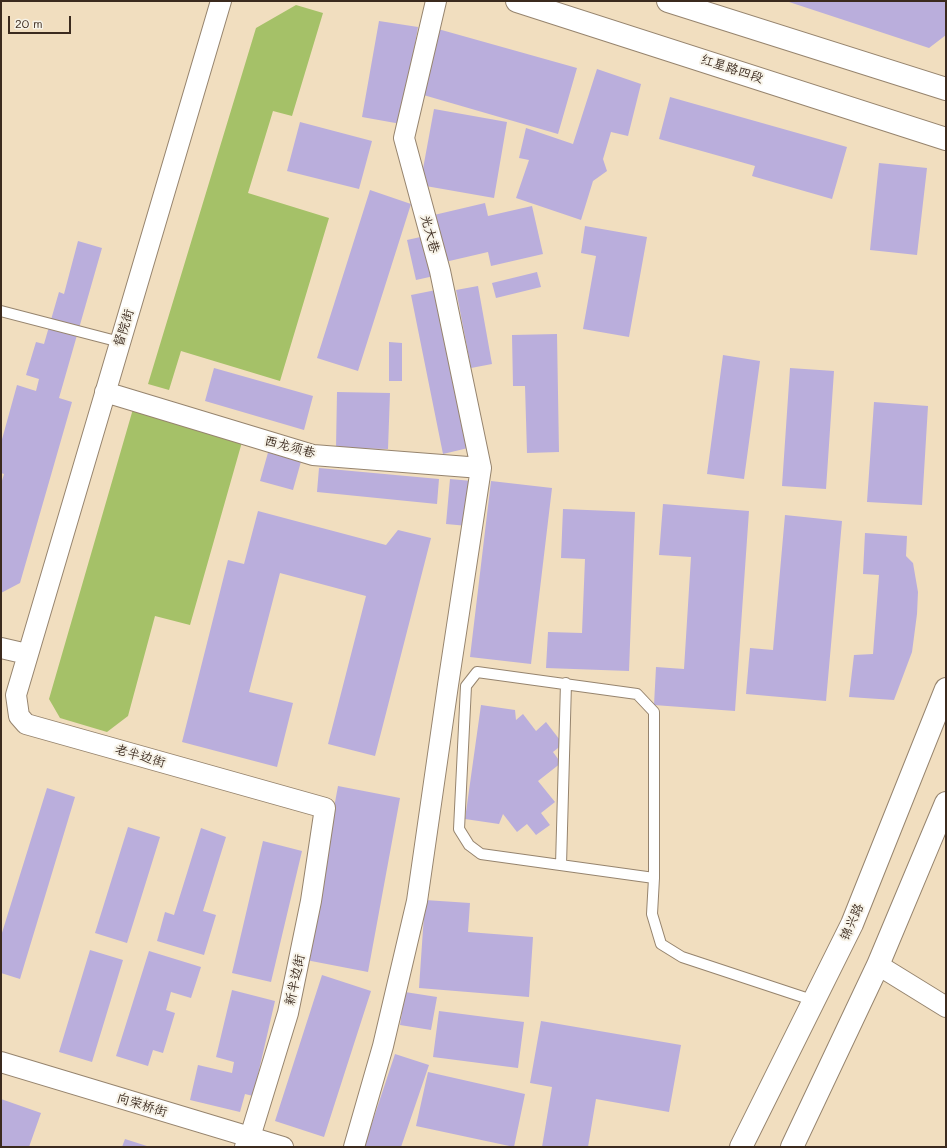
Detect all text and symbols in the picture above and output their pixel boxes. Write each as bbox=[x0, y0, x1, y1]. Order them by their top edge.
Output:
scale bar bbox=[10, 8, 73, 34]
text: 20 m bbox=[15, 15, 43, 31]
street label: 红星路四段 bbox=[699, 52, 765, 86]
street label: 光大巷 bbox=[417, 213, 443, 255]
street label: 督院街 bbox=[111, 307, 137, 349]
street label: 西龙须巷 bbox=[263, 433, 317, 461]
street label: 老半边街 bbox=[113, 741, 167, 771]
street label: 锦兴路 bbox=[837, 901, 867, 943]
street label: 新半边街 bbox=[282, 953, 308, 1007]
street label: 向荣桥街 bbox=[115, 1090, 169, 1120]

